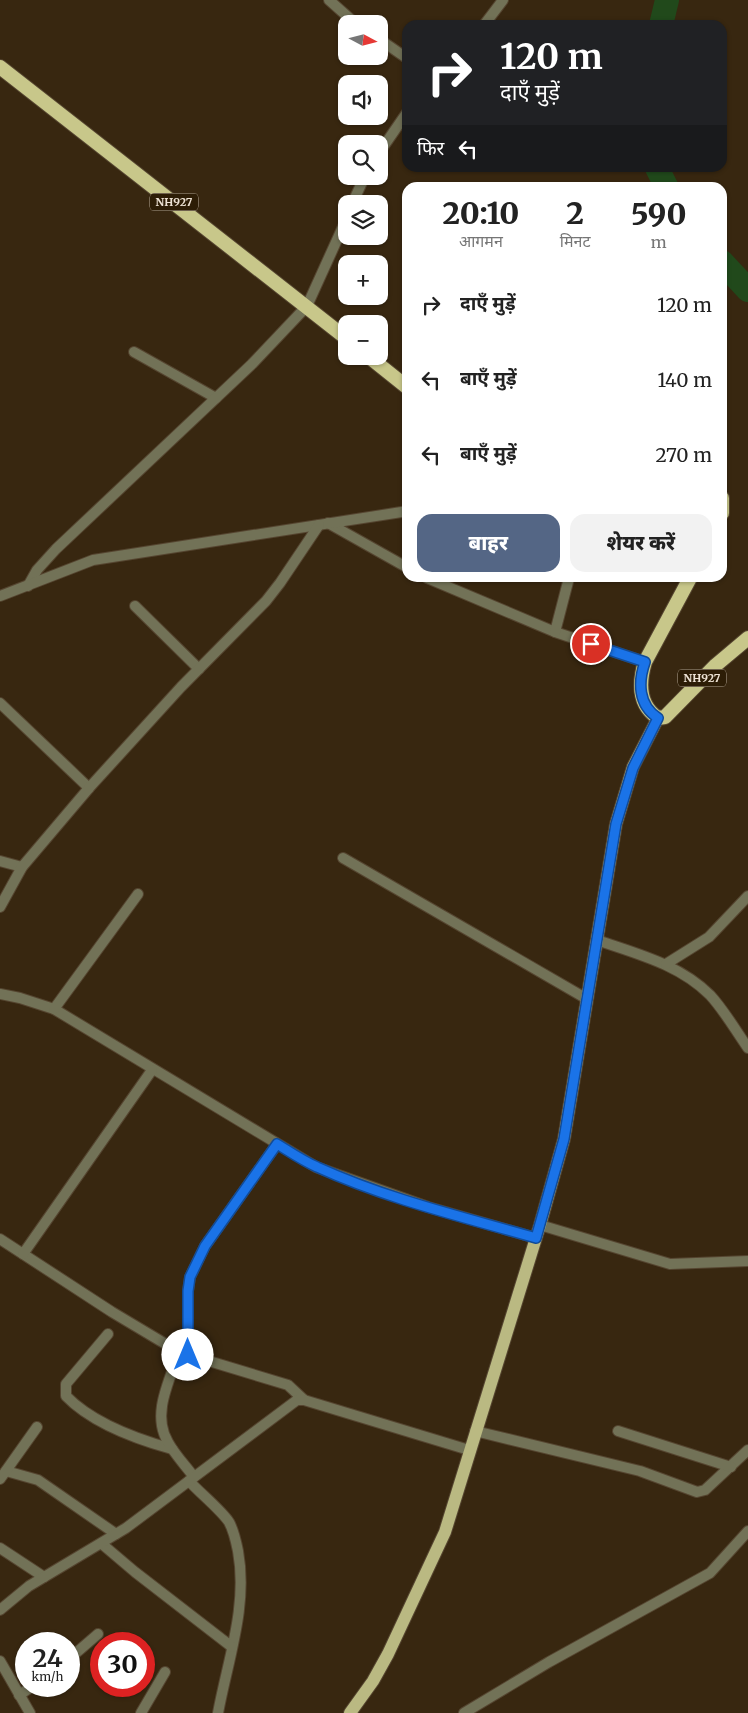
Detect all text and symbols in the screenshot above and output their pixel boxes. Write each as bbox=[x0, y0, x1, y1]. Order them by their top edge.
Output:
north arrow bbox=[338, 15, 388, 65]
map controls bbox=[338, 15, 388, 365]
text: 120 m bbox=[500, 35, 603, 79]
icon: right bbox=[417, 40, 482, 105]
button: sound bbox=[338, 75, 388, 125]
text: दाएँ मुड़ें bbox=[500, 78, 560, 106]
button: search bbox=[338, 135, 388, 185]
icon: left bbox=[454, 135, 482, 163]
text: फिर bbox=[417, 136, 444, 160]
road number: NH927 bbox=[150, 193, 198, 210]
text: 20:10 bbox=[443, 194, 519, 232]
text: 2 bbox=[566, 194, 584, 232]
button: layers bbox=[338, 195, 388, 245]
text: 590 bbox=[631, 195, 686, 233]
text: आगमन bbox=[459, 231, 503, 251]
text: मिनट bbox=[560, 231, 590, 251]
text: m bbox=[651, 232, 667, 252]
button: + bbox=[338, 255, 388, 305]
icon: right bbox=[417, 291, 445, 319]
text: दाएँ मुड़ें bbox=[460, 291, 516, 315]
text: 120 m bbox=[657, 293, 712, 317]
button: − bbox=[338, 315, 388, 365]
icon: left bbox=[417, 366, 445, 394]
text: बाएँ मुड़ें bbox=[460, 366, 517, 390]
text: 140 m bbox=[657, 368, 712, 392]
icon: left bbox=[417, 441, 445, 469]
text: बाएँ मुड़ें bbox=[460, 441, 517, 465]
text: 270 m bbox=[655, 443, 712, 467]
button: बाहर bbox=[417, 514, 560, 572]
button: शेयर करें bbox=[570, 514, 712, 572]
pin bbox=[570, 623, 612, 665]
icon: arrive bbox=[577, 630, 605, 658]
road number: NH927 bbox=[678, 670, 726, 686]
position arrow bbox=[161, 1328, 213, 1380]
speed limit sign: 30 bbox=[90, 1632, 155, 1697]
text: 24 bbox=[32, 1642, 63, 1674]
text: km/h bbox=[32, 1669, 63, 1684]

